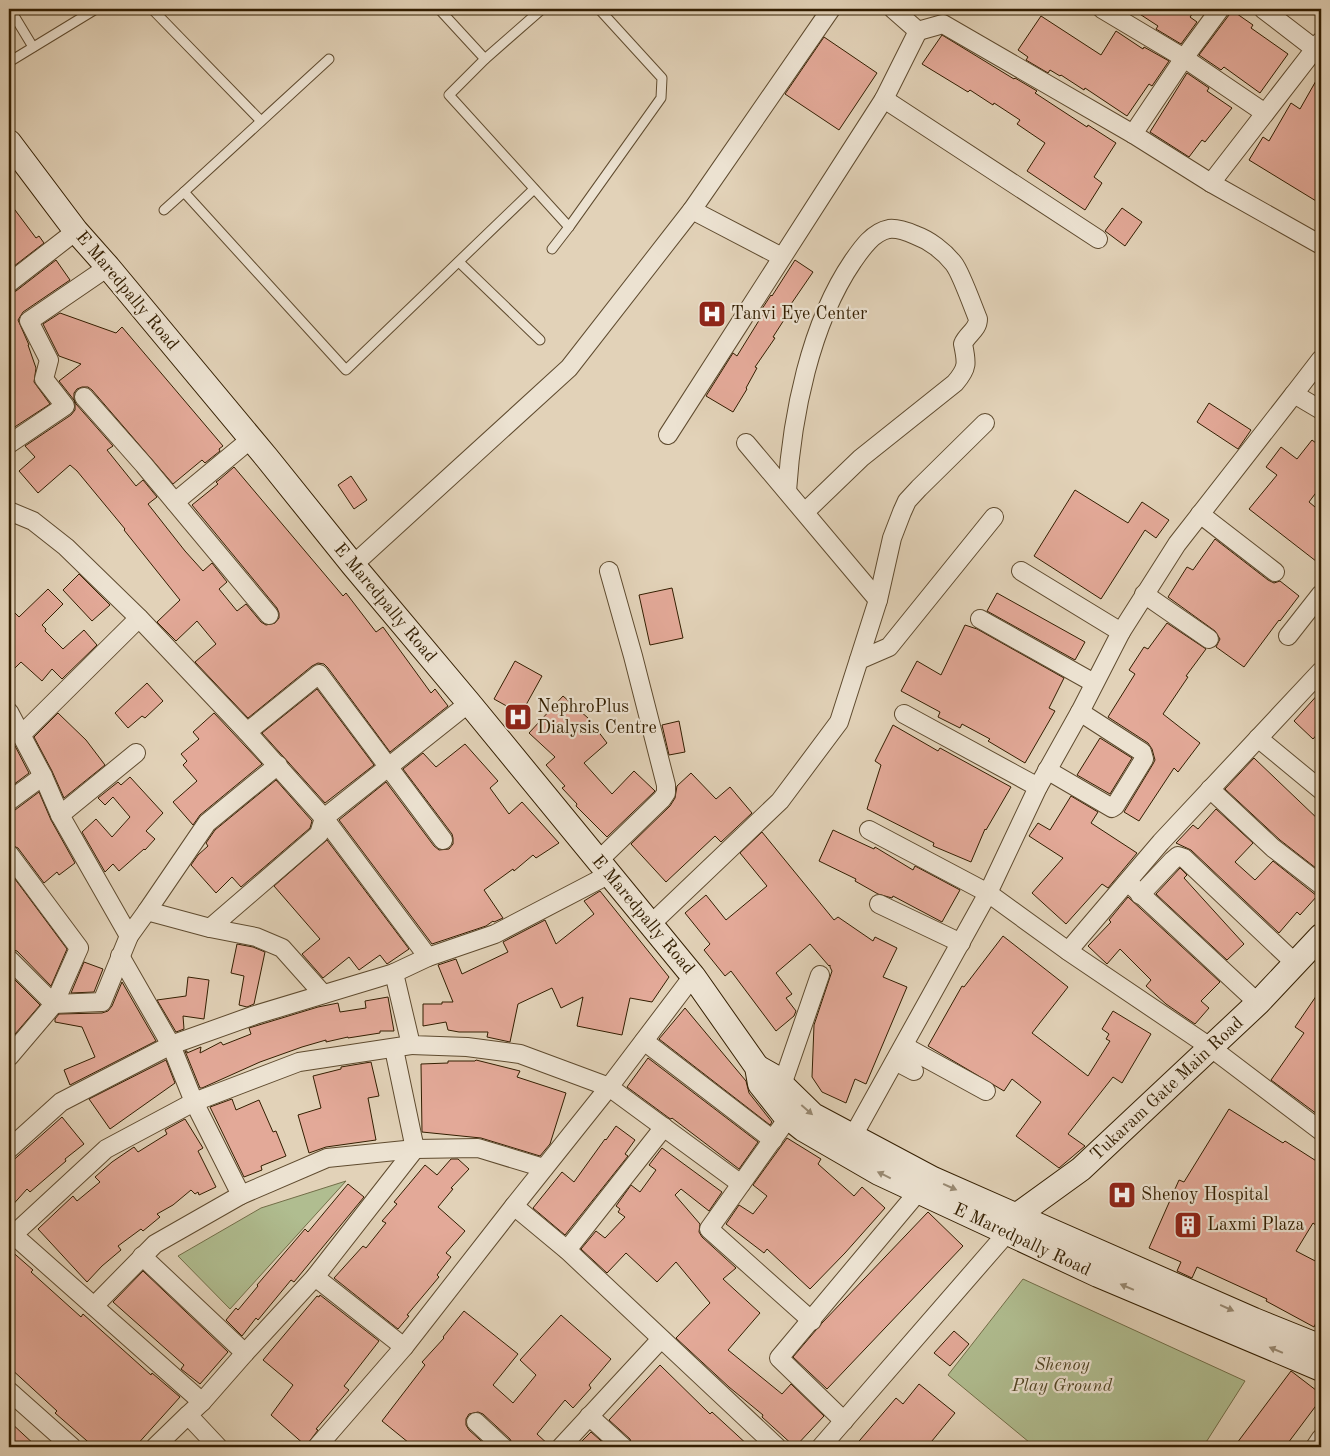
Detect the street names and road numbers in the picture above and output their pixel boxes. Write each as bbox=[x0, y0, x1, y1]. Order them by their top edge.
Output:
street label: E Maredpally Road bbox=[72, 228, 182, 354]
street label: E Maredpally Road bbox=[330, 540, 440, 666]
street label: E Maredpally Road bbox=[588, 852, 698, 978]
street label: Tukaram Gate Main Road bbox=[1087, 1014, 1247, 1164]
street label: E Maredpally Road bbox=[951, 1200, 1093, 1280]

